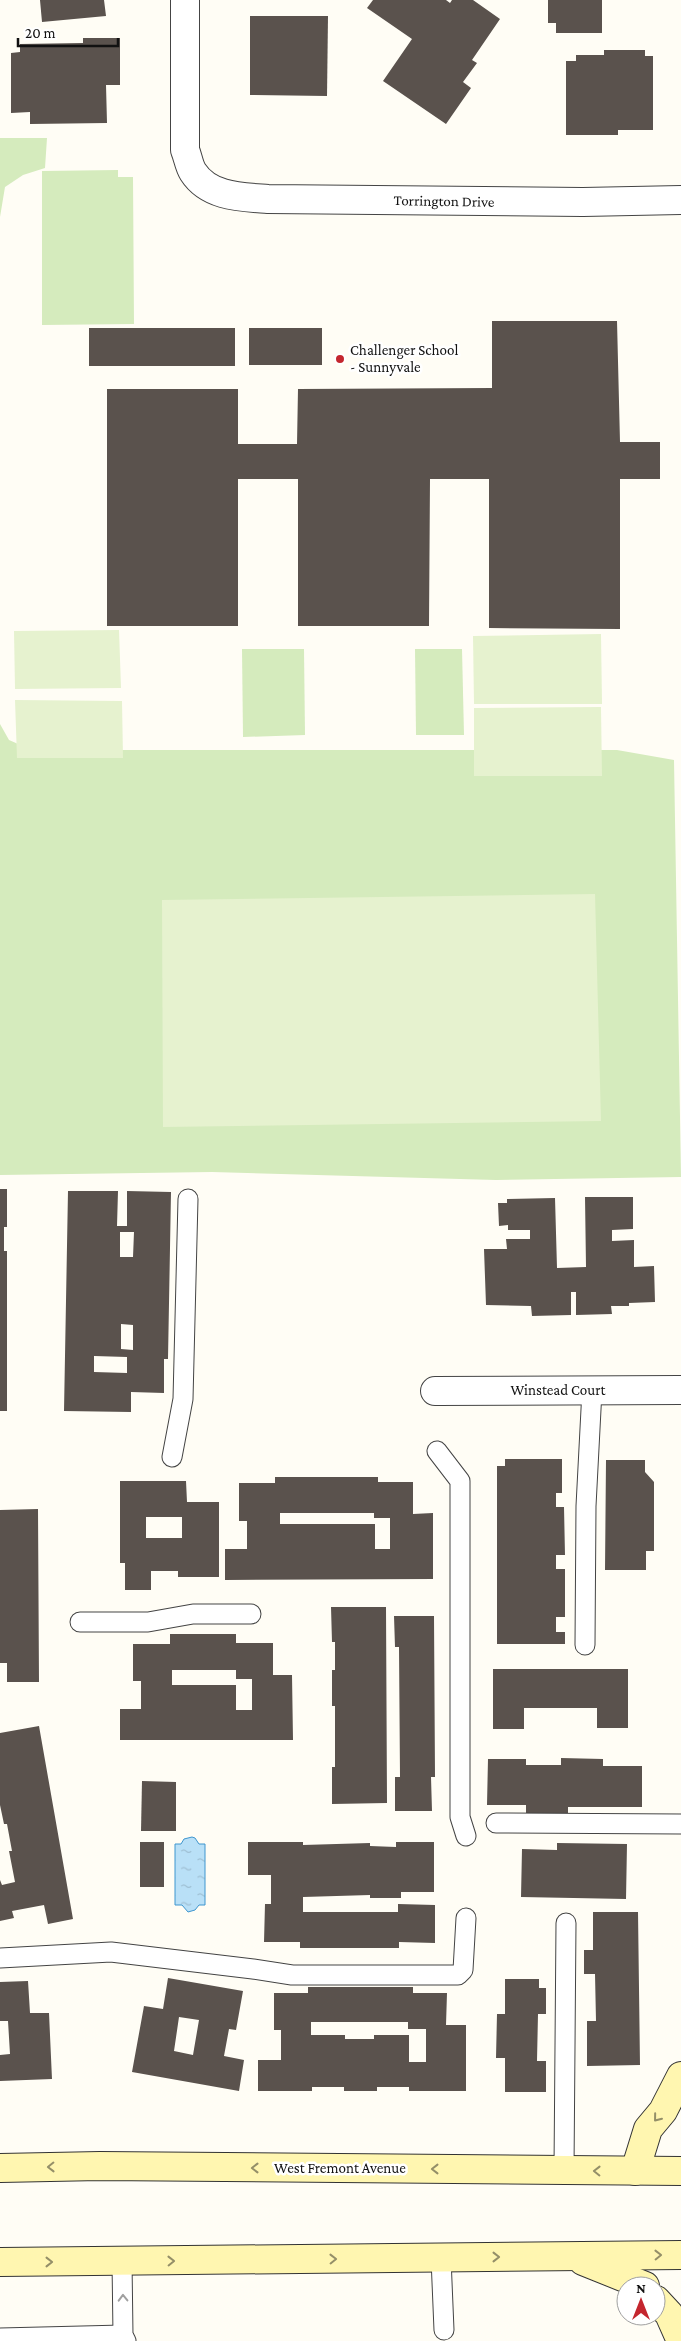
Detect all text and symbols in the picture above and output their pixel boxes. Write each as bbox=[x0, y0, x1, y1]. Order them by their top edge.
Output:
scale bar bbox=[18, 15, 118, 47]
text: 20 m bbox=[25, 25, 56, 41]
street label: Torrington Drive bbox=[393, 192, 495, 211]
place label: Challenger School - Sunnyvale bbox=[350, 342, 458, 376]
marker: Challenger School - Sunnyvale bbox=[334, 353, 346, 365]
street label: Winstead Court bbox=[511, 1382, 607, 1398]
one-way arrow bbox=[654, 2113, 663, 2122]
street label: West Fremont Avenue bbox=[274, 2160, 406, 2176]
one-way arrow bbox=[47, 2162, 55, 2173]
one-way arrow bbox=[251, 2163, 258, 2173]
one-way arrow bbox=[431, 2164, 438, 2174]
one-way arrow bbox=[593, 2166, 601, 2176]
one-way arrow bbox=[655, 2250, 663, 2261]
one-way arrow bbox=[492, 2252, 500, 2262]
one-way arrow bbox=[330, 2254, 338, 2264]
one-way arrow bbox=[168, 2256, 175, 2266]
one-way arrow bbox=[45, 2257, 53, 2267]
north arrow bbox=[616, 2276, 666, 2326]
text: N bbox=[636, 2280, 646, 2296]
one-way arrow bbox=[118, 2294, 128, 2302]

